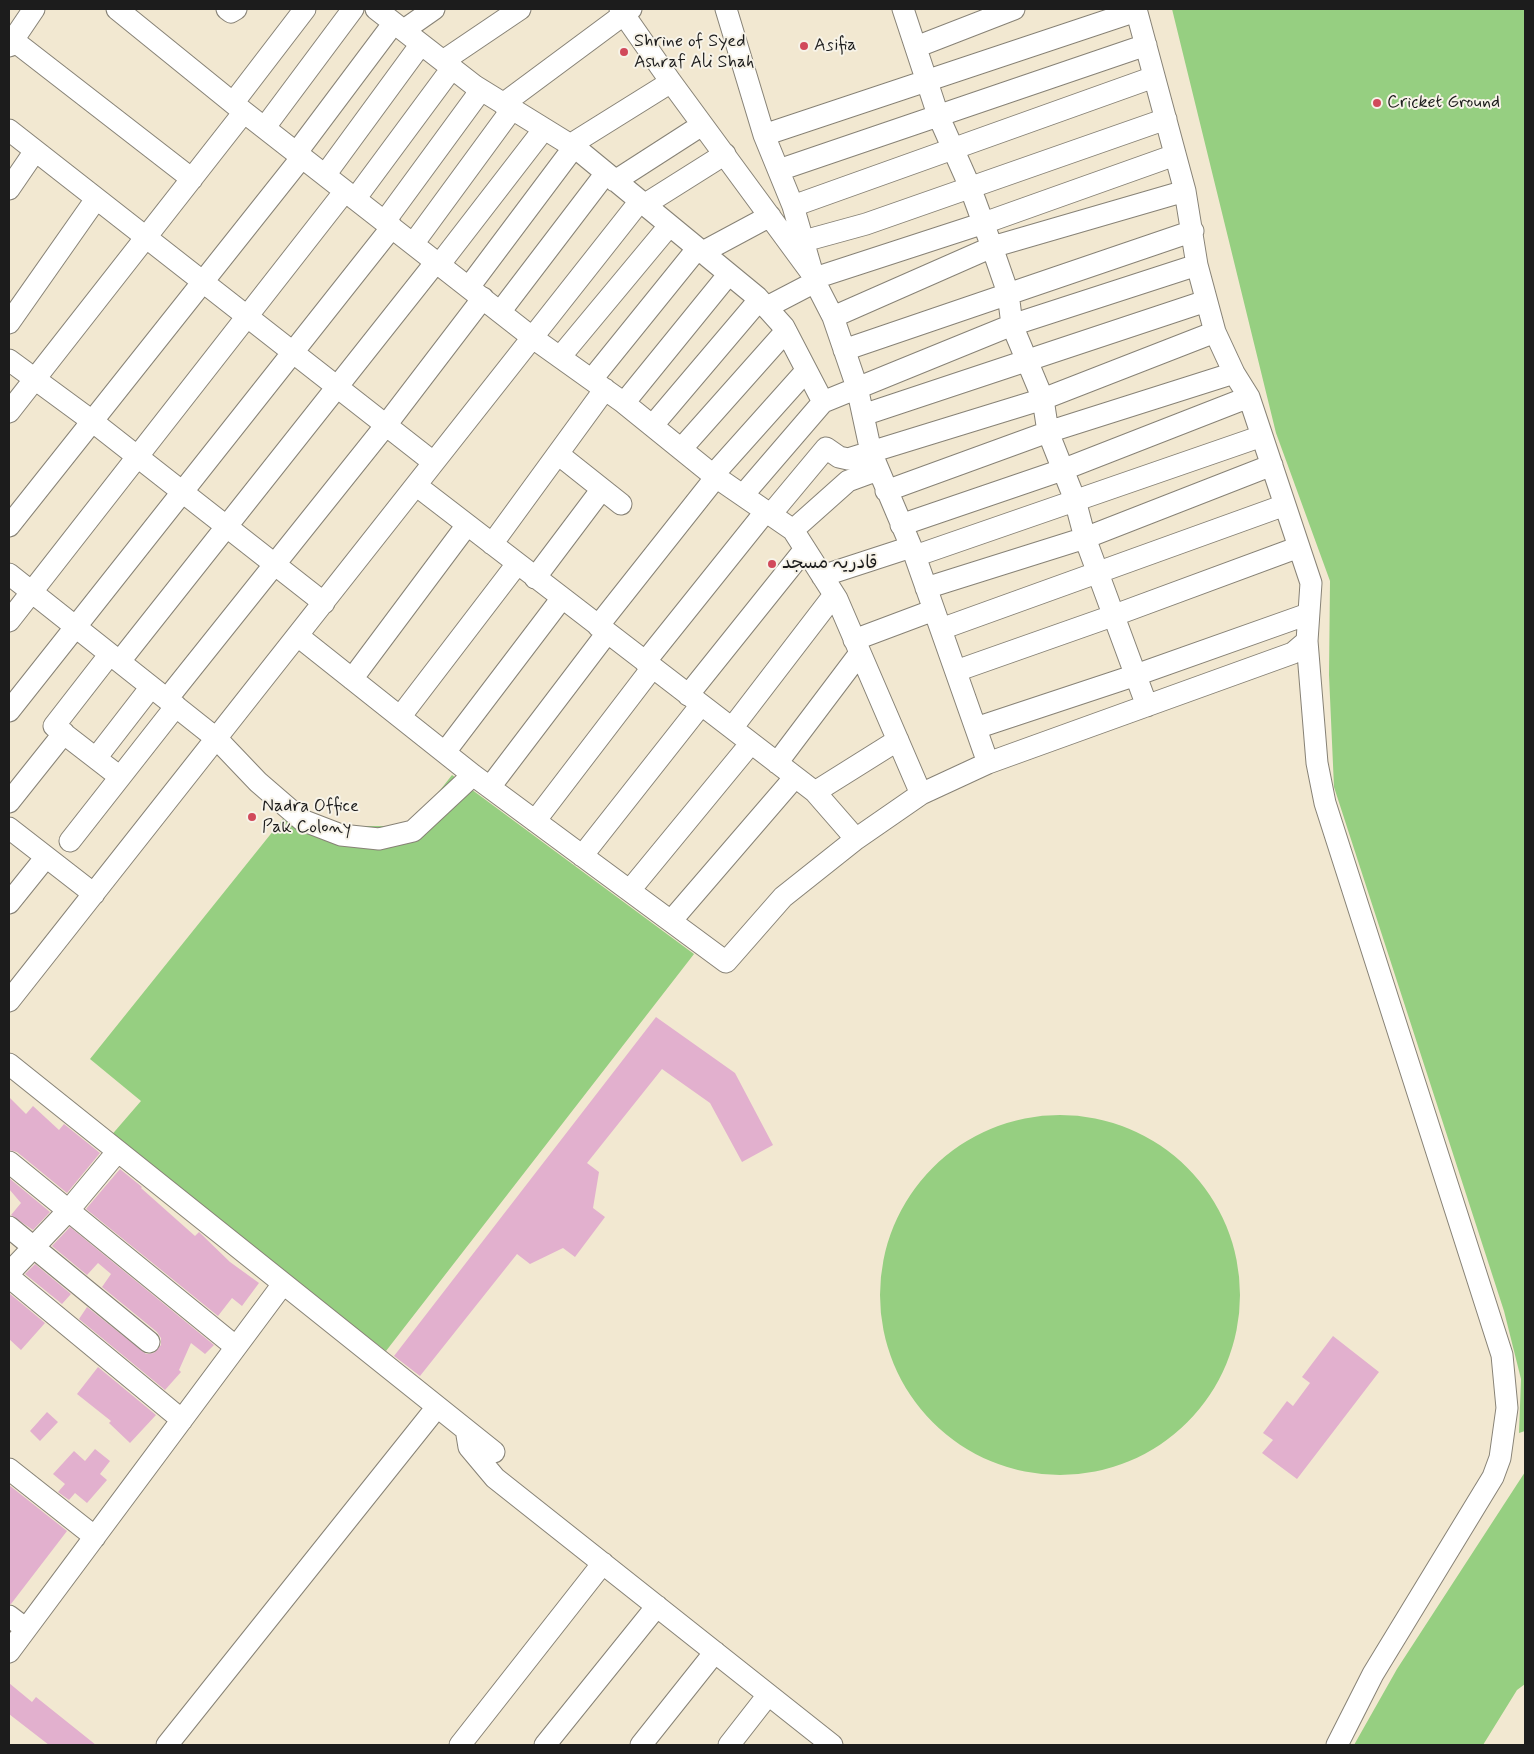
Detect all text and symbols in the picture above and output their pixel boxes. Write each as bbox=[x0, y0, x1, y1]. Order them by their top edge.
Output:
place label: Shrine of Syed Ashraf Ali Shah bbox=[634, 31, 754, 74]
place label: Asifia bbox=[814, 35, 857, 57]
marker: Asifia bbox=[798, 40, 810, 52]
marker: Shrine of Syed Ashraf Ali Shah bbox=[618, 46, 630, 58]
place label: Cricket Ground bbox=[1387, 92, 1500, 114]
marker: Cricket Ground bbox=[1371, 97, 1383, 109]
place label: قادریہ مسجد bbox=[782, 553, 878, 575]
marker: قادریہ مسجد bbox=[766, 558, 778, 570]
place label: Nadra Office Pak Colony bbox=[262, 796, 359, 839]
marker: Nadra Office Pak Colony bbox=[246, 811, 258, 823]

